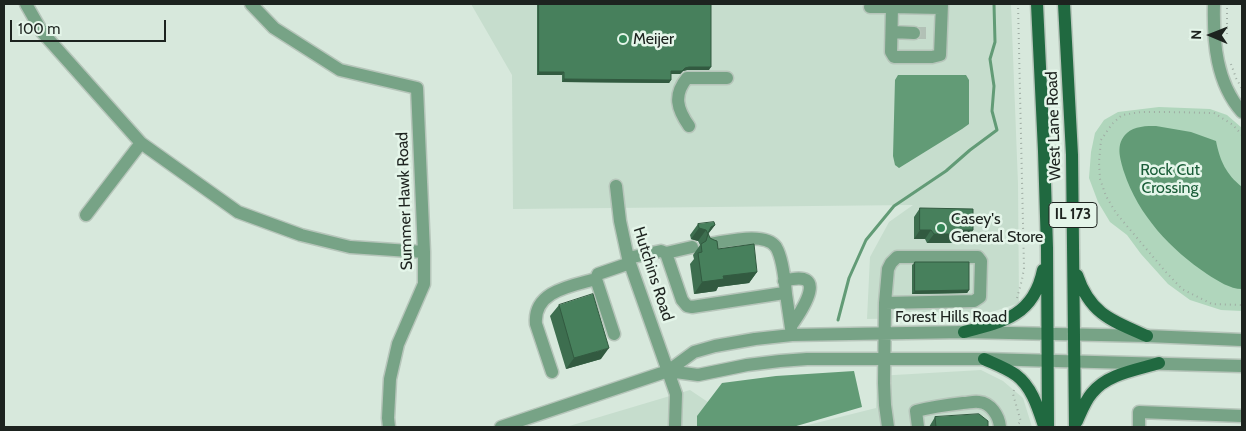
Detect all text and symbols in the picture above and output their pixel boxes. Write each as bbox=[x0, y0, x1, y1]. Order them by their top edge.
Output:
scale bar bbox=[12, 10, 169, 42]
north arrow bbox=[1186, 10, 1236, 60]
text: 100 m bbox=[18, 20, 60, 38]
place label: Meijer bbox=[633, 29, 674, 49]
text: N bbox=[1187, 30, 1205, 40]
marker: Meijer bbox=[617, 33, 629, 45]
street label: West Lane Road bbox=[1042, 71, 1066, 181]
street label: Summer Hawk Road bbox=[393, 132, 417, 270]
park label: Rock Cut Crossing bbox=[1140, 160, 1200, 198]
road number: IL 173 bbox=[1049, 202, 1097, 228]
place label: Casey's General Store bbox=[951, 209, 1043, 247]
marker: Casey's General Store bbox=[935, 222, 947, 234]
street label: Hutchins Road bbox=[629, 224, 677, 324]
street label: Forest Hills Road bbox=[895, 307, 1007, 327]

